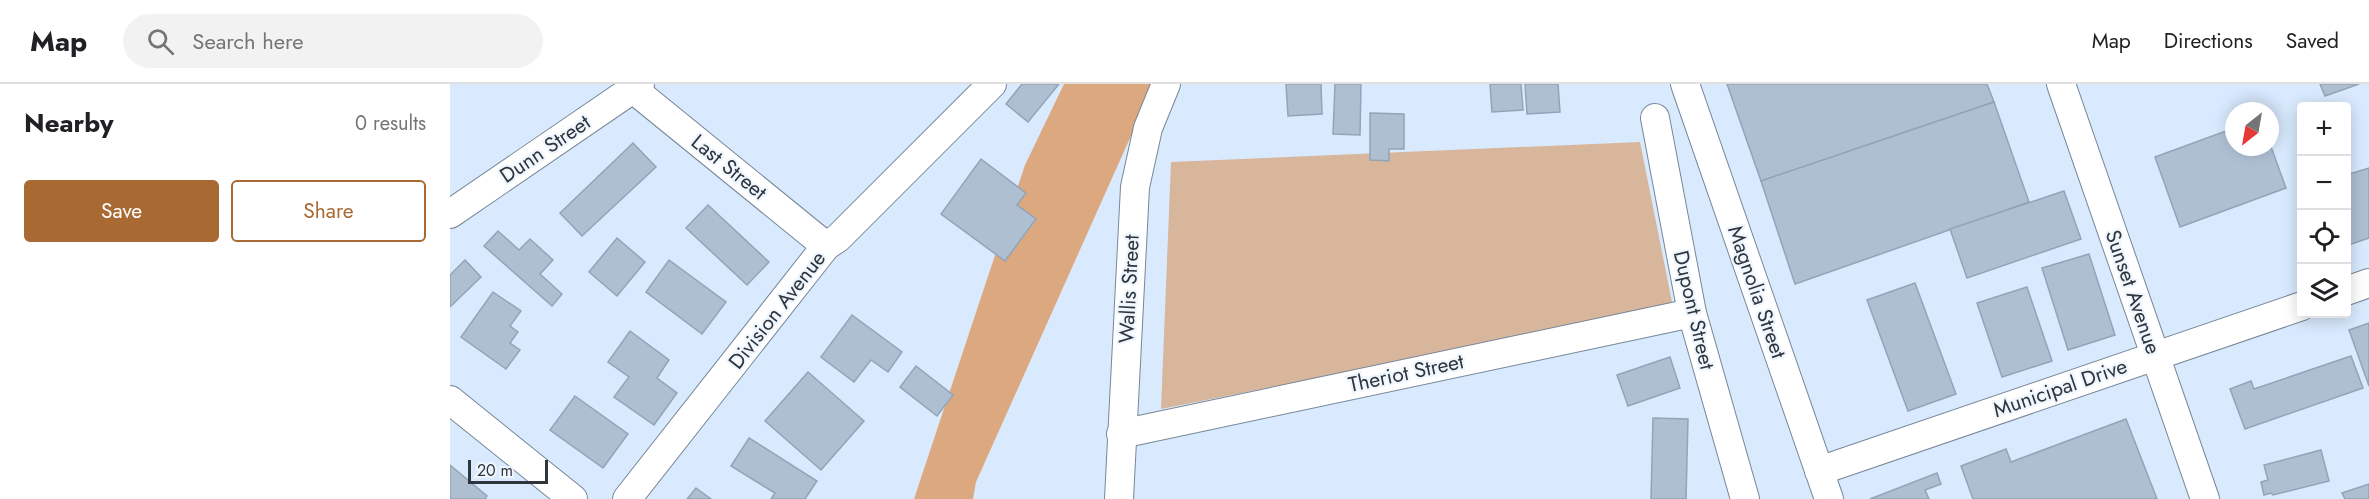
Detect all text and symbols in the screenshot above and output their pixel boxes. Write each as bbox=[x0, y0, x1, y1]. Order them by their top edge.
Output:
search box bbox=[123, 14, 543, 68]
text: Map bbox=[30, 21, 87, 62]
icon: search bbox=[144, 25, 177, 58]
text: Search here bbox=[192, 25, 304, 57]
text: Map bbox=[2092, 26, 2131, 56]
text: Directions bbox=[2164, 26, 2253, 56]
text: Saved bbox=[2286, 26, 2339, 56]
north arrow bbox=[2225, 102, 2279, 156]
map controls bbox=[2297, 102, 2351, 318]
button: + bbox=[2297, 102, 2351, 156]
text: Nearby bbox=[24, 104, 113, 142]
street label: Dunn Street bbox=[494, 108, 596, 190]
text: 0 results bbox=[355, 109, 426, 138]
street label: Last Street bbox=[685, 127, 773, 207]
button: − bbox=[2297, 156, 2351, 210]
button: Save bbox=[24, 180, 219, 242]
button: Share bbox=[231, 180, 426, 242]
button: locate bbox=[2297, 210, 2351, 264]
street label: Magnolia Street bbox=[1720, 222, 1794, 362]
street label: Sunset Avenue bbox=[2098, 226, 2168, 358]
street label: Wallis Street bbox=[1111, 234, 1147, 344]
street label: Division Avenue bbox=[721, 244, 833, 375]
street label: Dupont Street bbox=[1666, 248, 1722, 372]
button: layers bbox=[2297, 264, 2351, 318]
street label: Theriot Street bbox=[1346, 346, 1466, 400]
street label: Municipal Drive bbox=[1989, 351, 2131, 425]
scale bar bbox=[468, 457, 548, 484]
text: 20 m bbox=[477, 459, 513, 482]

